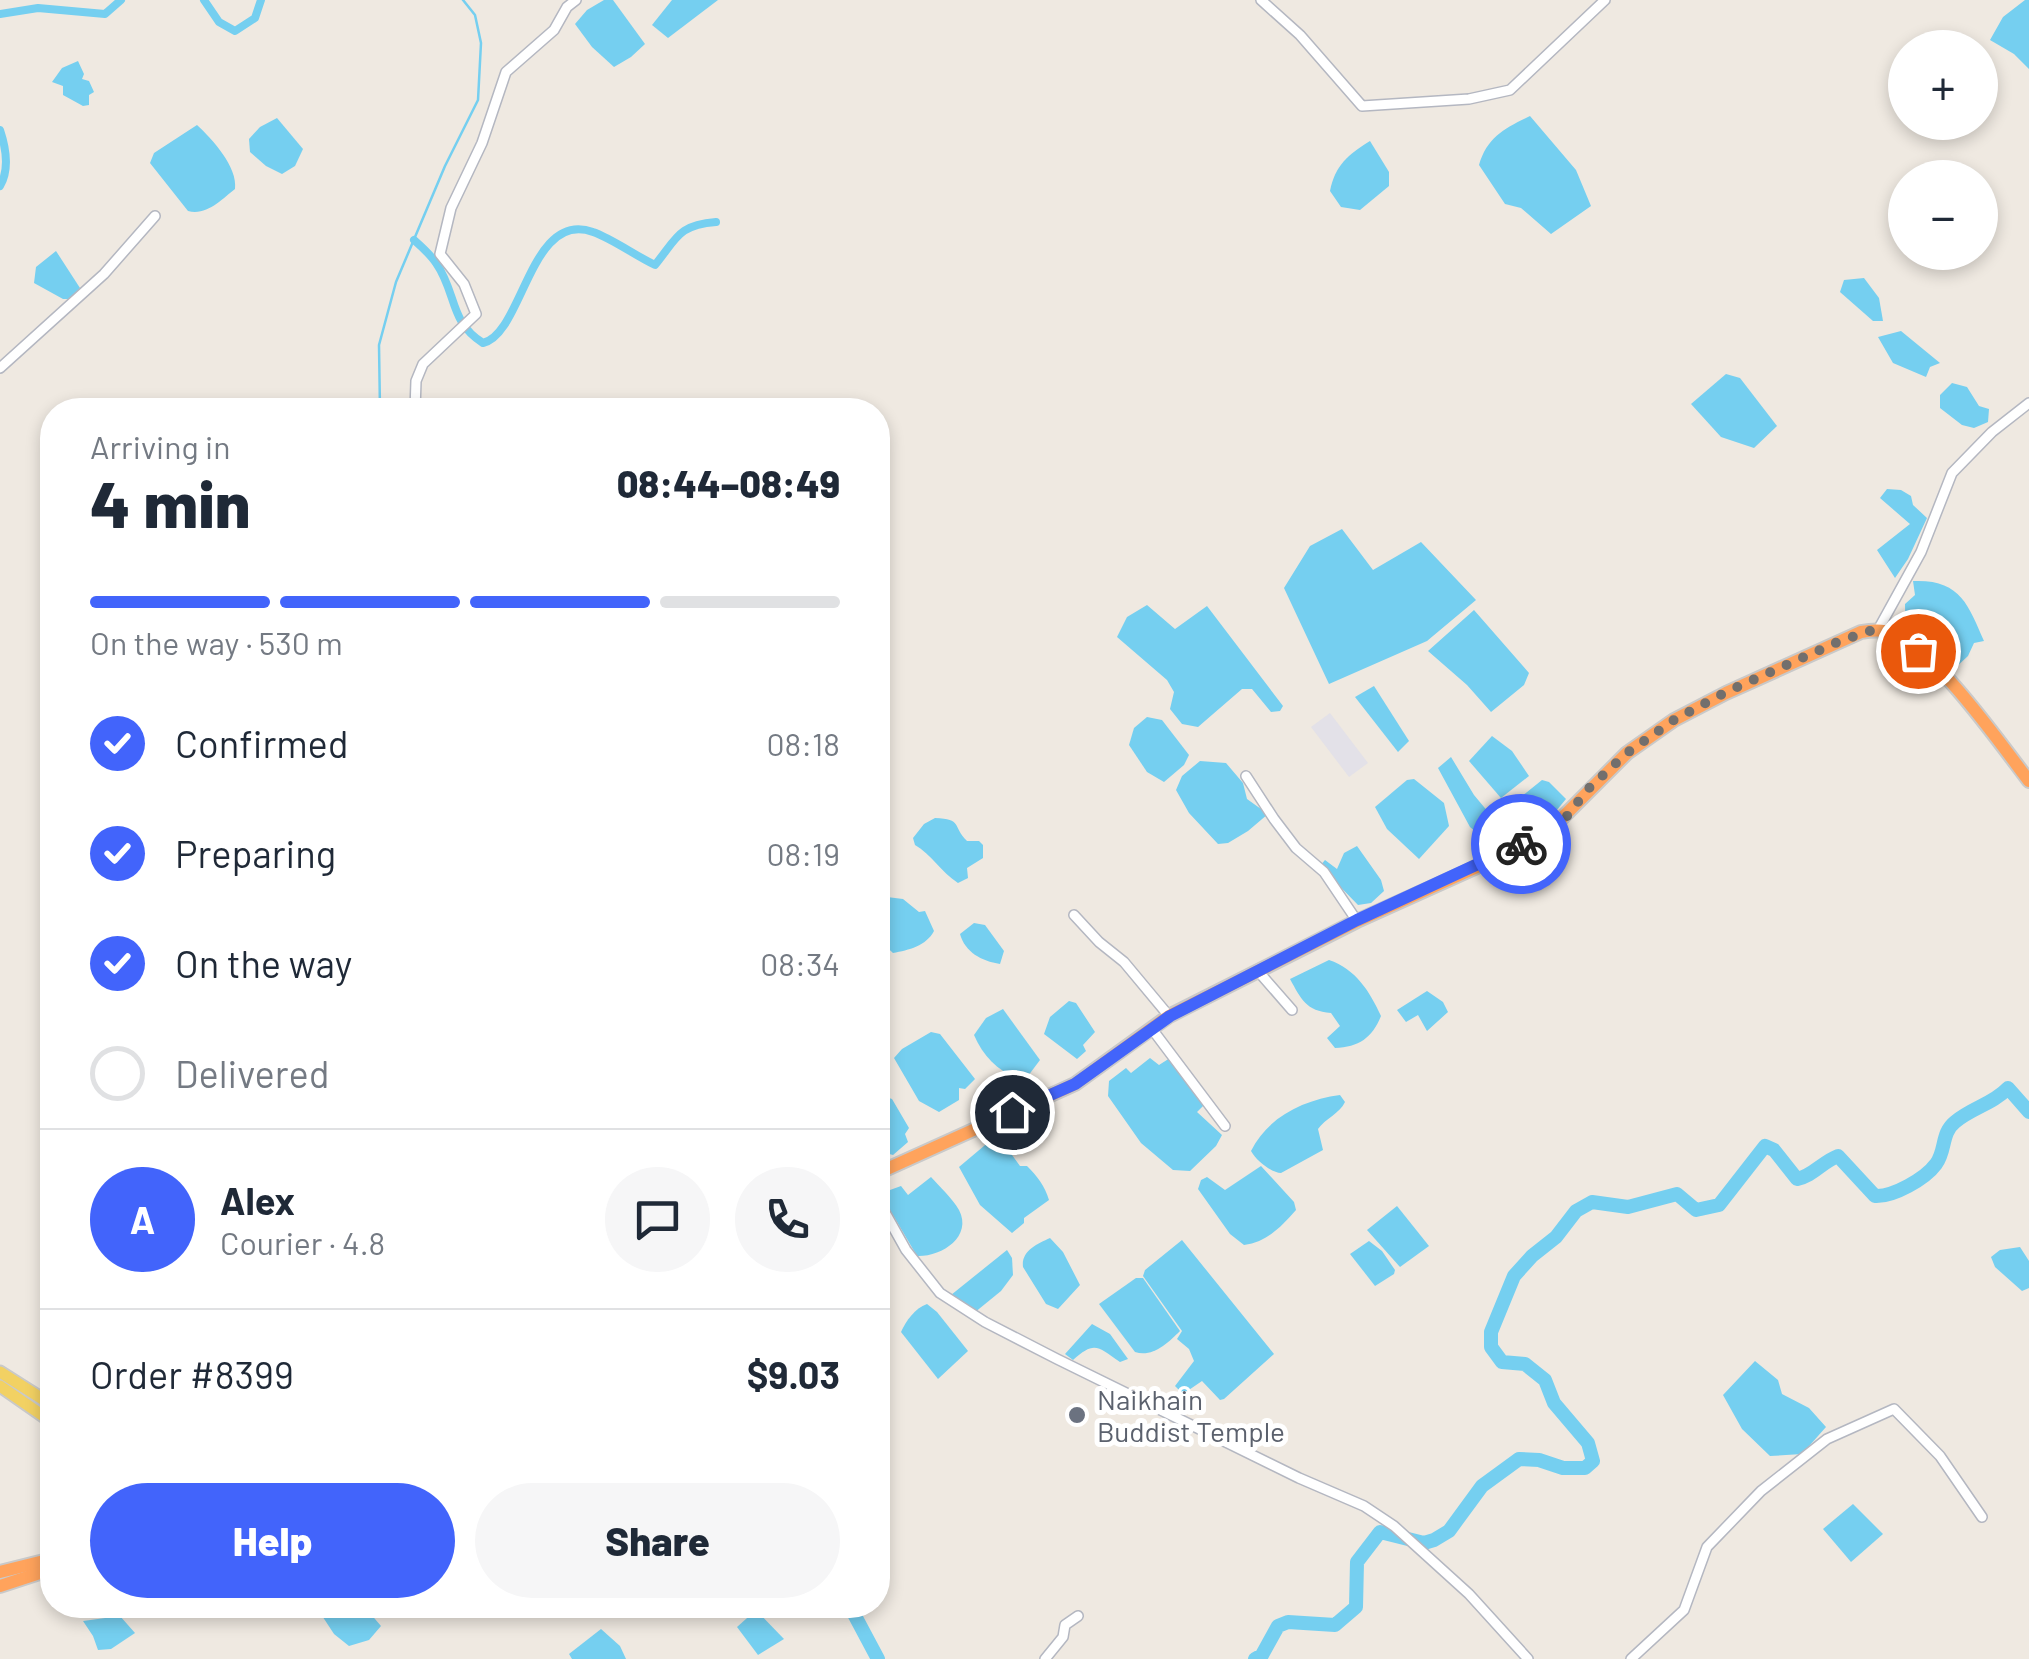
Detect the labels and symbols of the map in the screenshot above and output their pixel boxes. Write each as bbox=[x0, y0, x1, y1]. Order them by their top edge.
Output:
pin bbox=[1876, 609, 1961, 694]
courier bbox=[1471, 794, 1571, 894]
pin bbox=[970, 1070, 1055, 1155]
place label: Naikhain Buddist Temple bbox=[1097, 1382, 1285, 1448]
marker: Naikhain Buddist Temple bbox=[1066, 1404, 1088, 1426]

